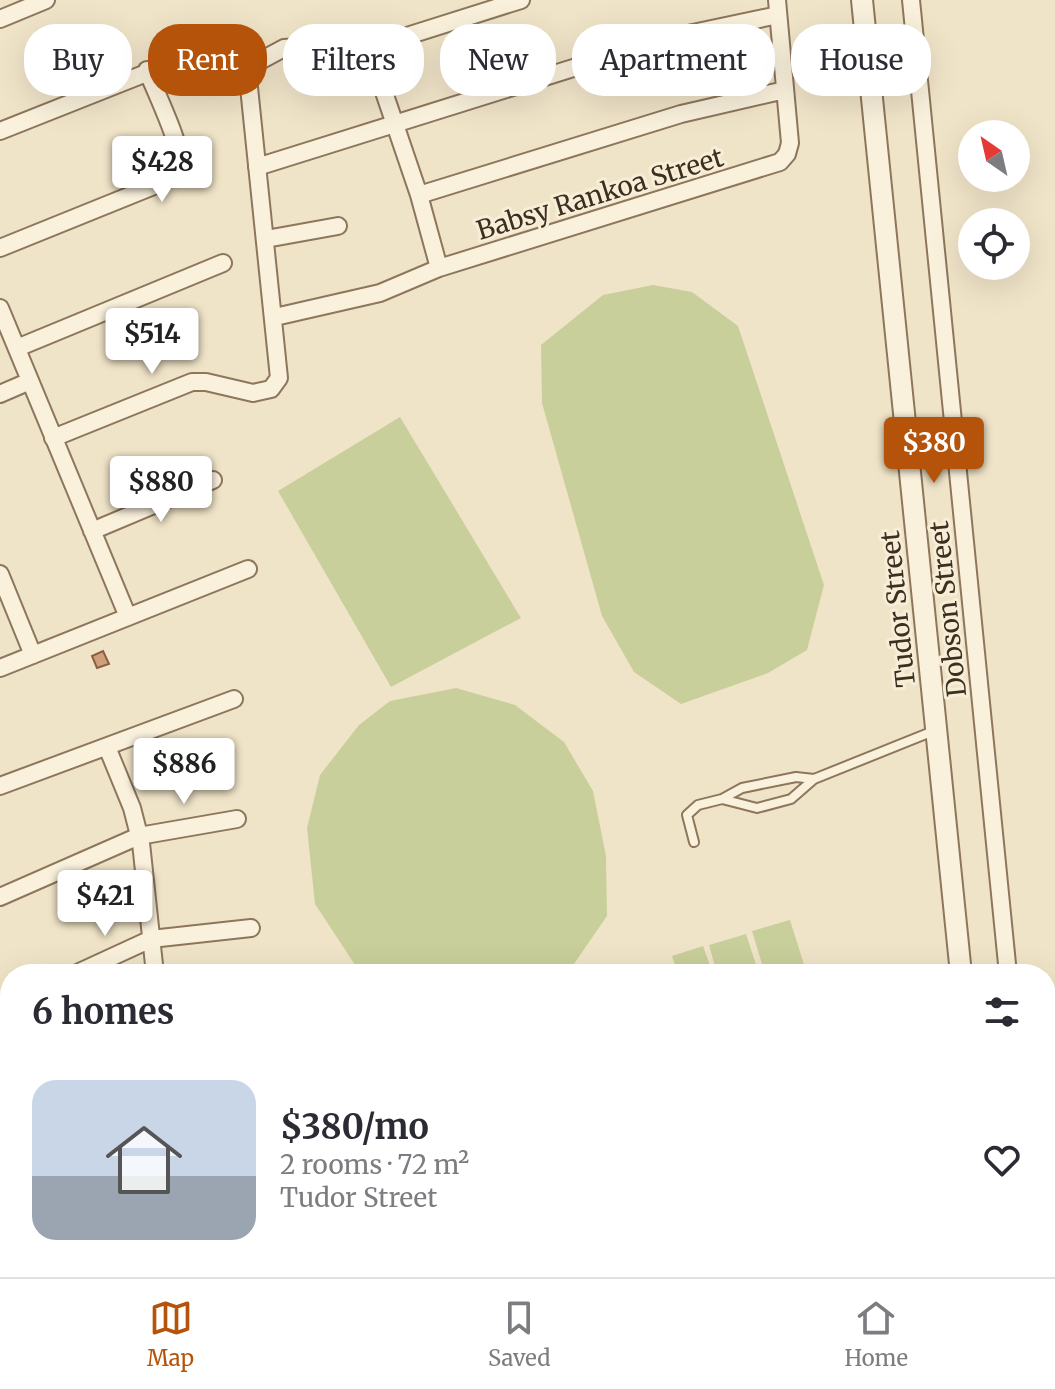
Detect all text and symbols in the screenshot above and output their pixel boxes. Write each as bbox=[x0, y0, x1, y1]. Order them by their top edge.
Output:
chip: Buy bbox=[24, 24, 132, 96]
chip: Rent bbox=[148, 24, 267, 96]
chip: Filters bbox=[283, 24, 424, 96]
chip: New bbox=[440, 24, 556, 96]
chip: Apartment bbox=[572, 24, 775, 96]
chip: House bbox=[791, 24, 931, 96]
north arrow bbox=[958, 120, 1030, 192]
map controls bbox=[958, 120, 1030, 280]
pin: $428 bbox=[115, 136, 209, 204]
street label: Babsy Rankoa Street bbox=[472, 140, 727, 247]
text: $428 bbox=[130, 145, 194, 178]
button: locate bbox=[958, 208, 1030, 280]
pin: $514 bbox=[105, 308, 199, 376]
text: $514 bbox=[124, 317, 180, 350]
pin: $380 bbox=[887, 417, 981, 485]
text: $380 bbox=[902, 426, 966, 459]
pin: $880 bbox=[114, 456, 208, 524]
text: $880 bbox=[128, 465, 194, 498]
street label: Dobson Street bbox=[922, 520, 973, 699]
street label: Tudor Street bbox=[873, 529, 922, 689]
pin: $886 bbox=[137, 738, 231, 806]
text: $886 bbox=[152, 747, 216, 780]
pin: $421 bbox=[58, 870, 152, 938]
text: $421 bbox=[75, 879, 135, 912]
icon: filters bbox=[980, 990, 1024, 1034]
text: 6 homes bbox=[32, 991, 174, 1033]
text: $380/mo bbox=[280, 1106, 429, 1148]
icon: home bbox=[96, 1112, 192, 1208]
icon: heart bbox=[980, 1138, 1024, 1182]
text: 2 rooms · 72 m² bbox=[280, 1148, 469, 1181]
text: Tudor Street bbox=[280, 1181, 437, 1214]
tab: Map bbox=[147, 1296, 194, 1372]
tab: Saved bbox=[488, 1296, 550, 1372]
tab: Home bbox=[845, 1296, 908, 1372]

